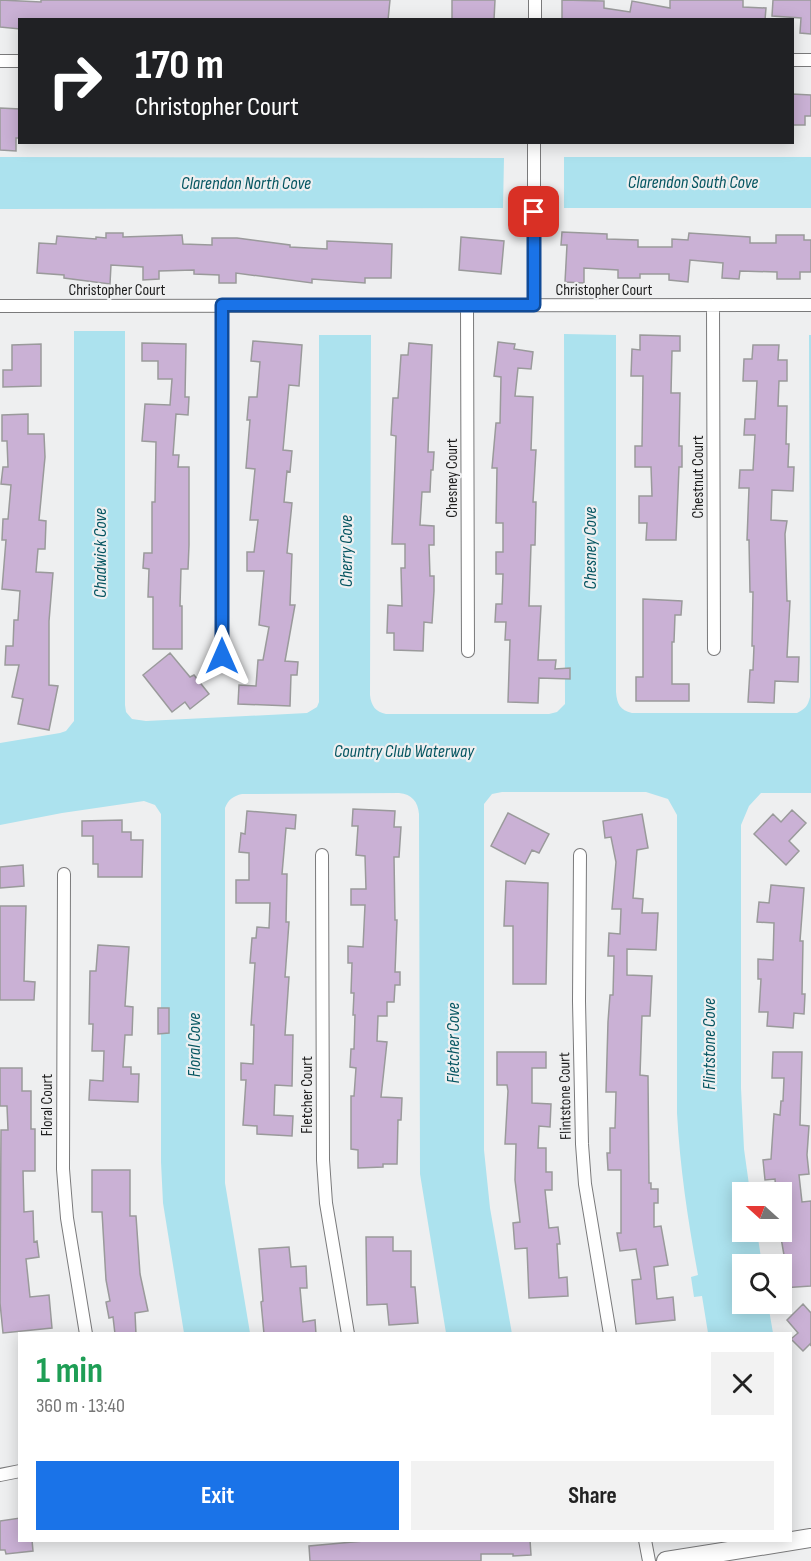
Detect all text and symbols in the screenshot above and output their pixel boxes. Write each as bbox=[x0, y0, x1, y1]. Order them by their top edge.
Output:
text: 170 m bbox=[135, 40, 224, 91]
icon: right bbox=[36, 42, 114, 120]
text: Christopher Court bbox=[135, 91, 299, 123]
water label: Clarendon South Cove bbox=[628, 172, 758, 193]
water label: Clarendon North Cove bbox=[181, 173, 311, 194]
pin bbox=[508, 186, 559, 237]
icon: arrive bbox=[517, 195, 550, 228]
street label: Christopher Court bbox=[69, 281, 166, 300]
street label: Christopher Court bbox=[556, 281, 653, 300]
street label: Chestnut Court bbox=[689, 435, 708, 519]
street label: Chesney Court bbox=[443, 438, 462, 518]
water label: Chesney Cove bbox=[580, 507, 601, 589]
water label: Chadwick Cove bbox=[90, 508, 111, 598]
water label: Cherry Cove bbox=[336, 515, 357, 587]
position arrow bbox=[190, 624, 254, 688]
water label: Country Club Waterway bbox=[334, 741, 475, 762]
water label: Flintstone Cove bbox=[699, 998, 720, 1090]
water label: Fletcher Cove bbox=[443, 1003, 464, 1083]
water label: Floral Cove bbox=[184, 1013, 205, 1077]
street label: Flintstone Court bbox=[555, 1052, 576, 1140]
street label: Fletcher Court bbox=[298, 1056, 317, 1134]
street label: Floral Court bbox=[38, 1074, 57, 1136]
north arrow bbox=[732, 1182, 792, 1242]
map controls bbox=[732, 1182, 792, 1314]
button: search bbox=[732, 1254, 792, 1314]
text: 1 min bbox=[36, 1350, 103, 1393]
button: close bbox=[711, 1352, 774, 1415]
text: 360 m · 13:40 bbox=[36, 1394, 125, 1418]
button: Exit bbox=[36, 1461, 399, 1530]
button: Share bbox=[411, 1461, 774, 1530]

